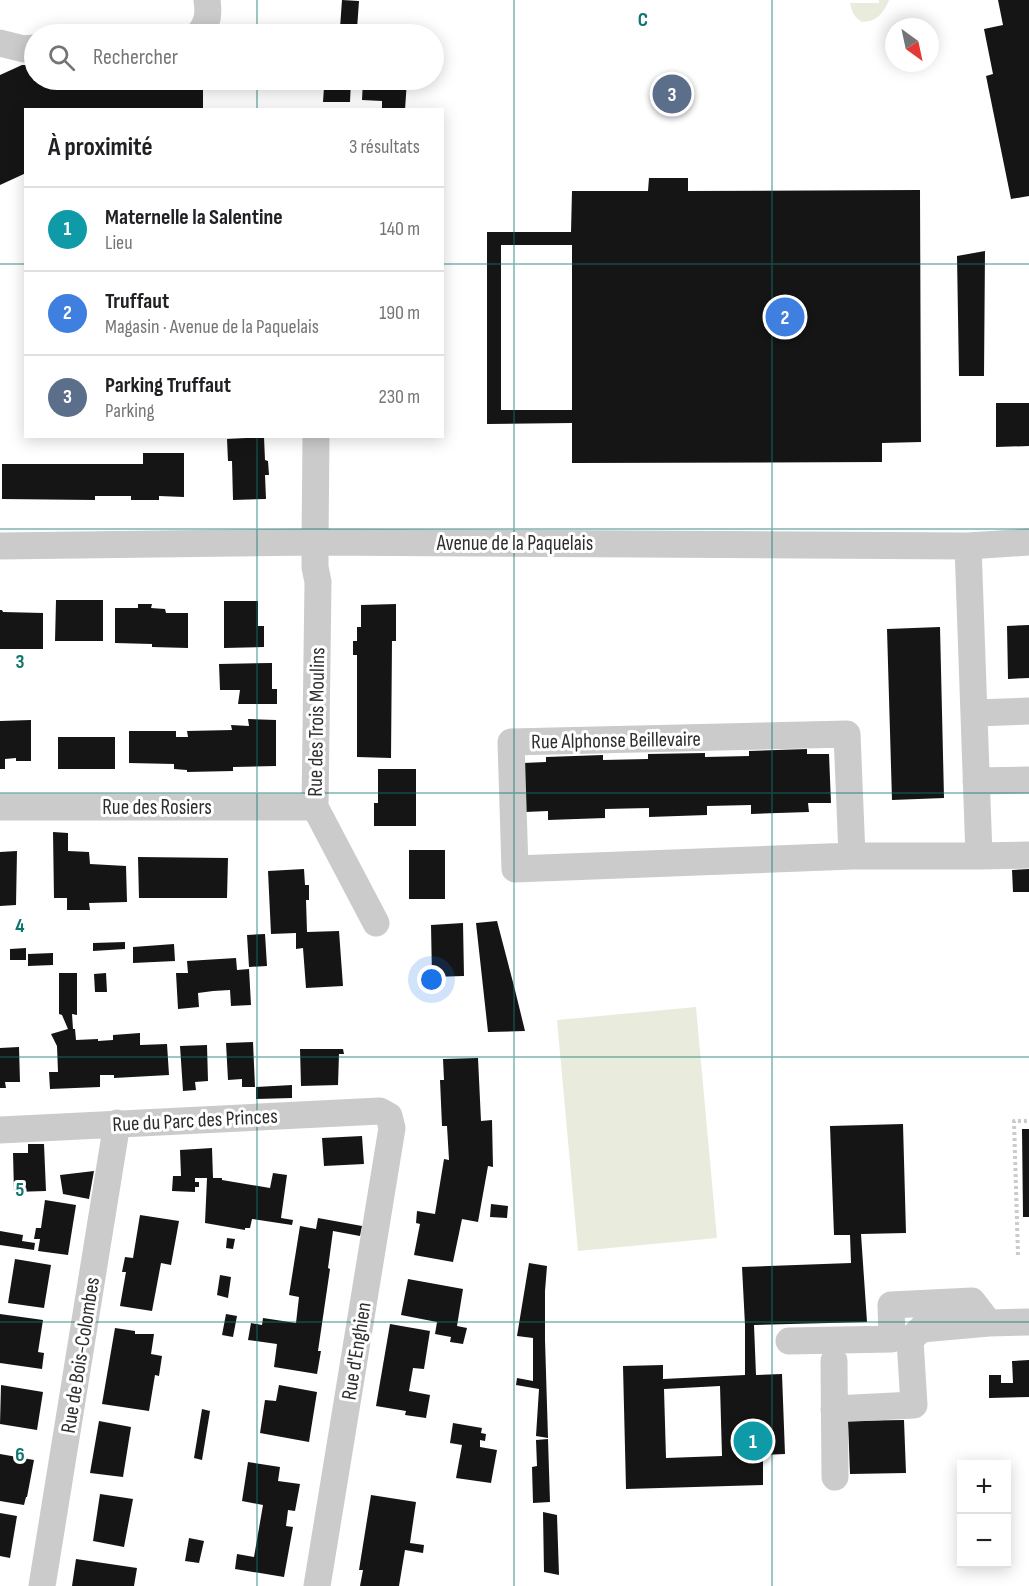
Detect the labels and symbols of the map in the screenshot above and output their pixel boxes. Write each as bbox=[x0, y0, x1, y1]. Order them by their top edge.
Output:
text: C bbox=[638, 8, 648, 32]
north arrow bbox=[885, 18, 939, 72]
pin: 3 bbox=[652, 72, 692, 116]
pin: 2 bbox=[766, 294, 804, 340]
street label: Avenue de la Paquelais bbox=[436, 531, 593, 556]
street label: Rue des Trois Moulins bbox=[303, 647, 330, 797]
text: 3 bbox=[16, 650, 25, 674]
street label: Rue Alphonse Beillevaire bbox=[531, 727, 701, 754]
street label: Rue des Rosiers bbox=[102, 795, 212, 820]
text: 4 bbox=[15, 914, 25, 938]
your location bbox=[417, 965, 446, 994]
street label: Rue du Parc des Princes bbox=[112, 1104, 278, 1137]
text: 5 bbox=[16, 1178, 25, 1202]
street label: Rue de Bois-Colombes bbox=[56, 1275, 105, 1435]
street label: Rue d'Enghien bbox=[336, 1300, 377, 1402]
pin: 1 bbox=[734, 1418, 772, 1464]
text: 6 bbox=[15, 1443, 25, 1467]

